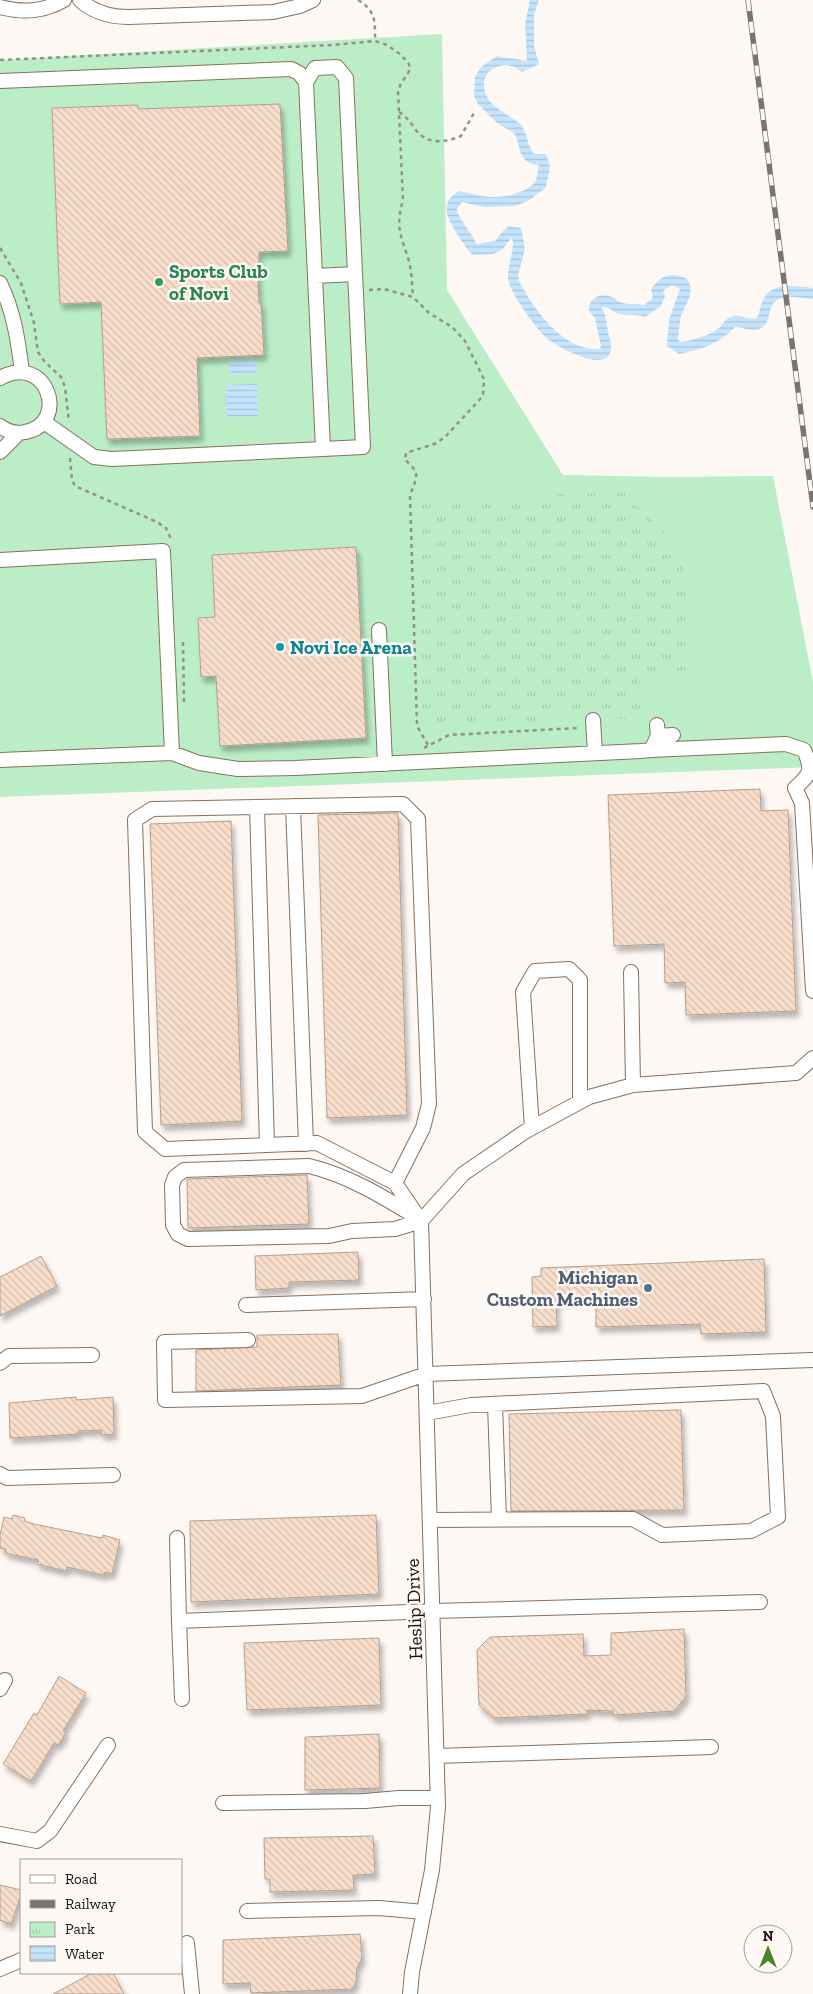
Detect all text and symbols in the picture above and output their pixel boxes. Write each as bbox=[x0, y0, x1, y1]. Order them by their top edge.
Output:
place label: Sports Club of Novi bbox=[169, 260, 268, 305]
marker: Sports Club of Novi bbox=[153, 276, 165, 288]
place label: Novi Ice Arena bbox=[290, 636, 412, 659]
marker: Novi Ice Arena bbox=[274, 641, 286, 653]
place label: Michigan Custom Machines bbox=[487, 1266, 639, 1311]
marker: Michigan Custom Machines bbox=[642, 1282, 654, 1294]
street label: Heslip Drive bbox=[401, 1558, 427, 1660]
legend bbox=[20, 1859, 182, 1974]
text: Road bbox=[65, 1870, 98, 1888]
text: Railway bbox=[65, 1895, 116, 1913]
text: Park bbox=[65, 1920, 95, 1938]
north arrow bbox=[743, 1924, 793, 1974]
text: N bbox=[763, 1928, 774, 1945]
text: Water bbox=[65, 1945, 105, 1963]

